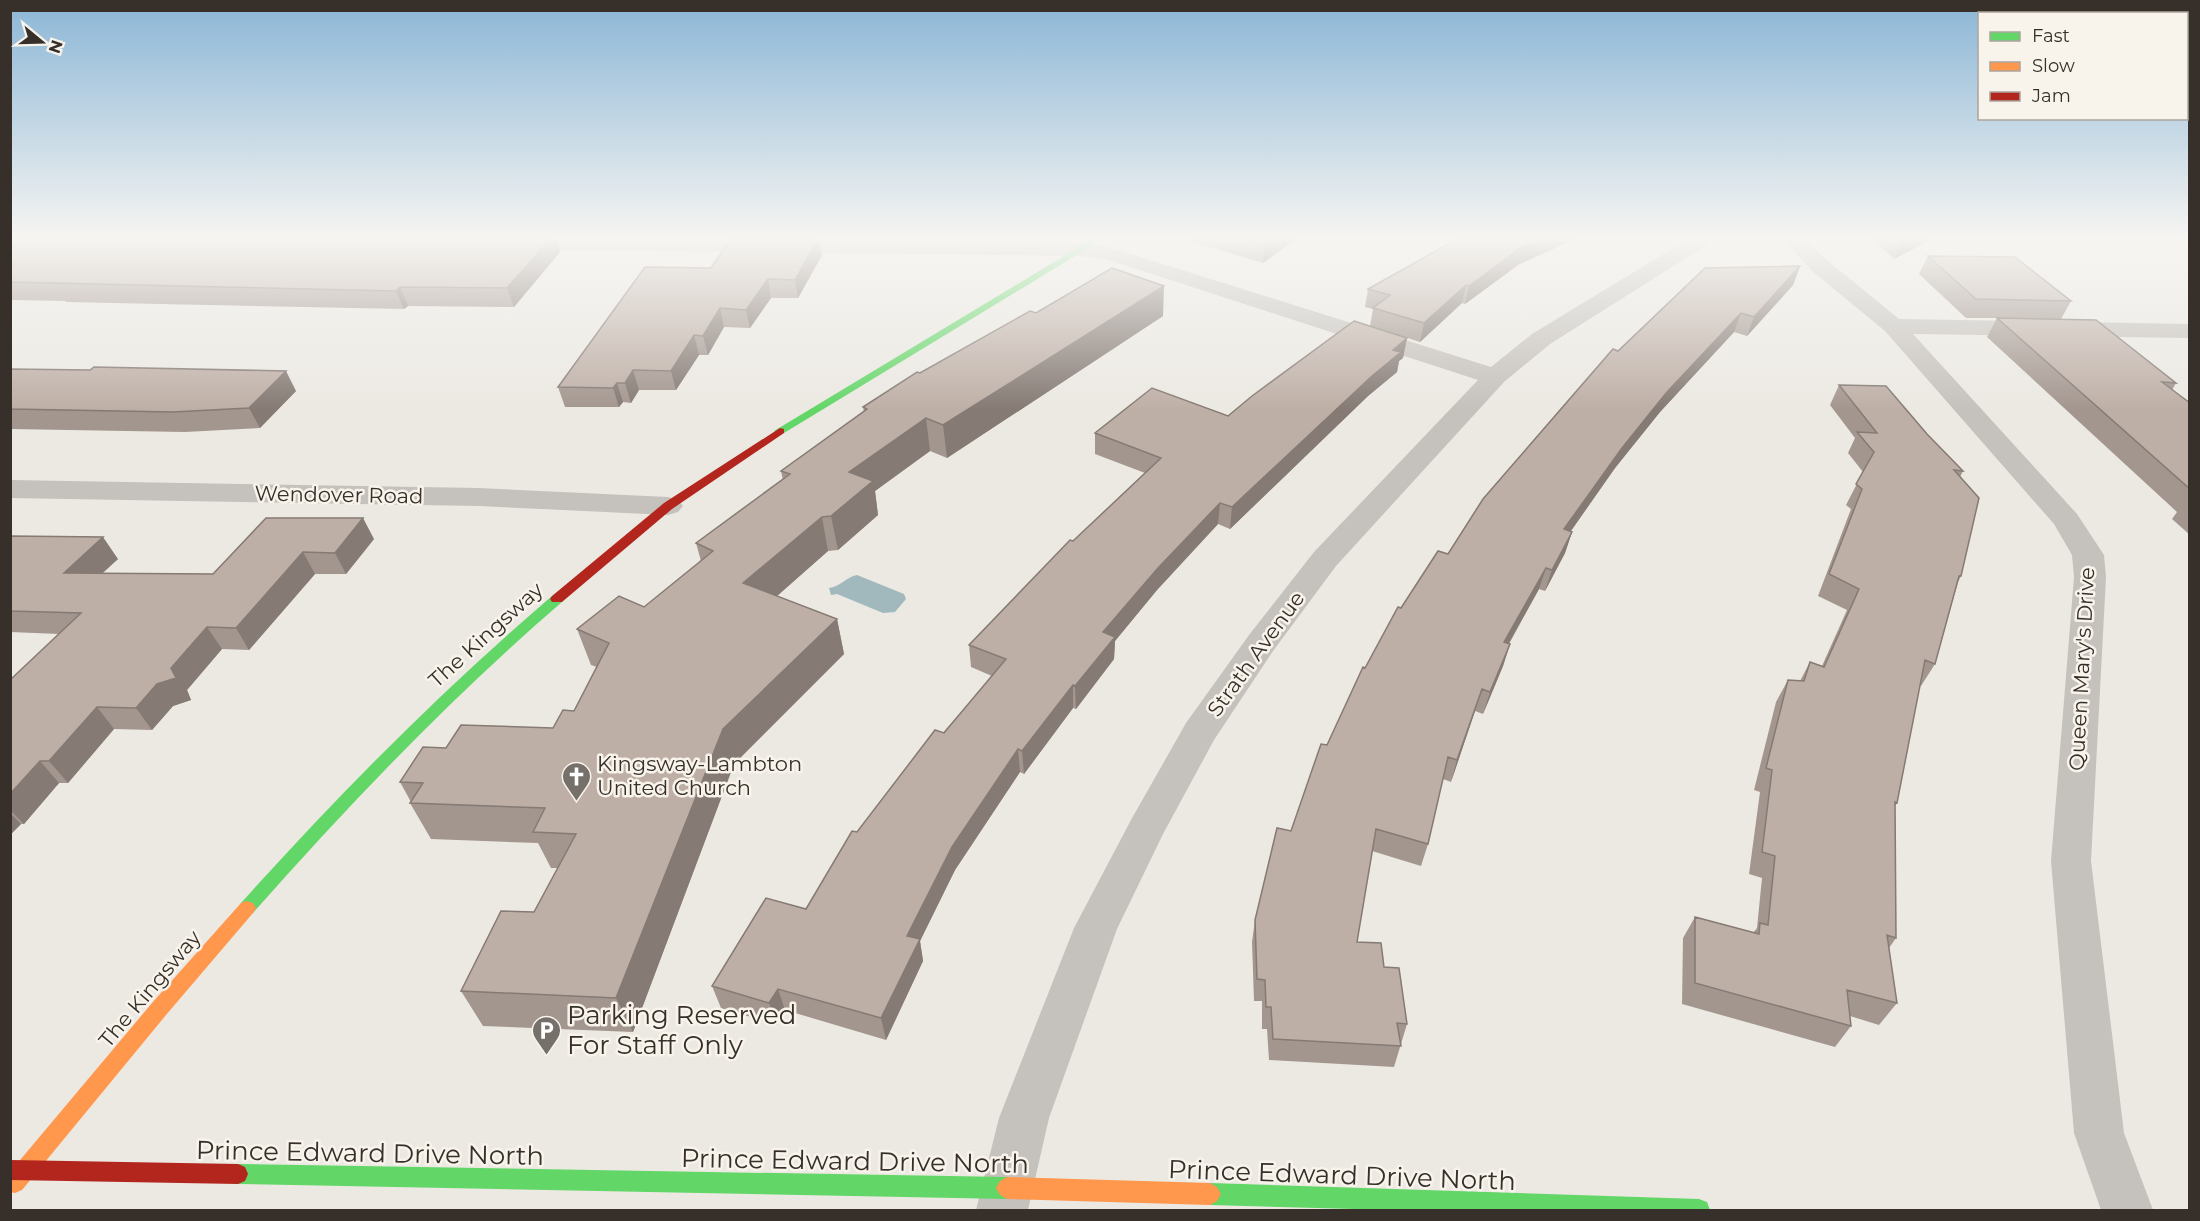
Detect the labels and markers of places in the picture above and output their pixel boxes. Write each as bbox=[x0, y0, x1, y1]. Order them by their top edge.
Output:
place label: Kingsway-Lambton United Church bbox=[597, 751, 802, 800]
church icon: Kingsway-Lambton United Church bbox=[560, 760, 592, 802]
place label: Parking Reserved For Staff Only bbox=[567, 999, 796, 1061]
parking icon: Parking Reserved For Staff Only bbox=[530, 1014, 562, 1056]

